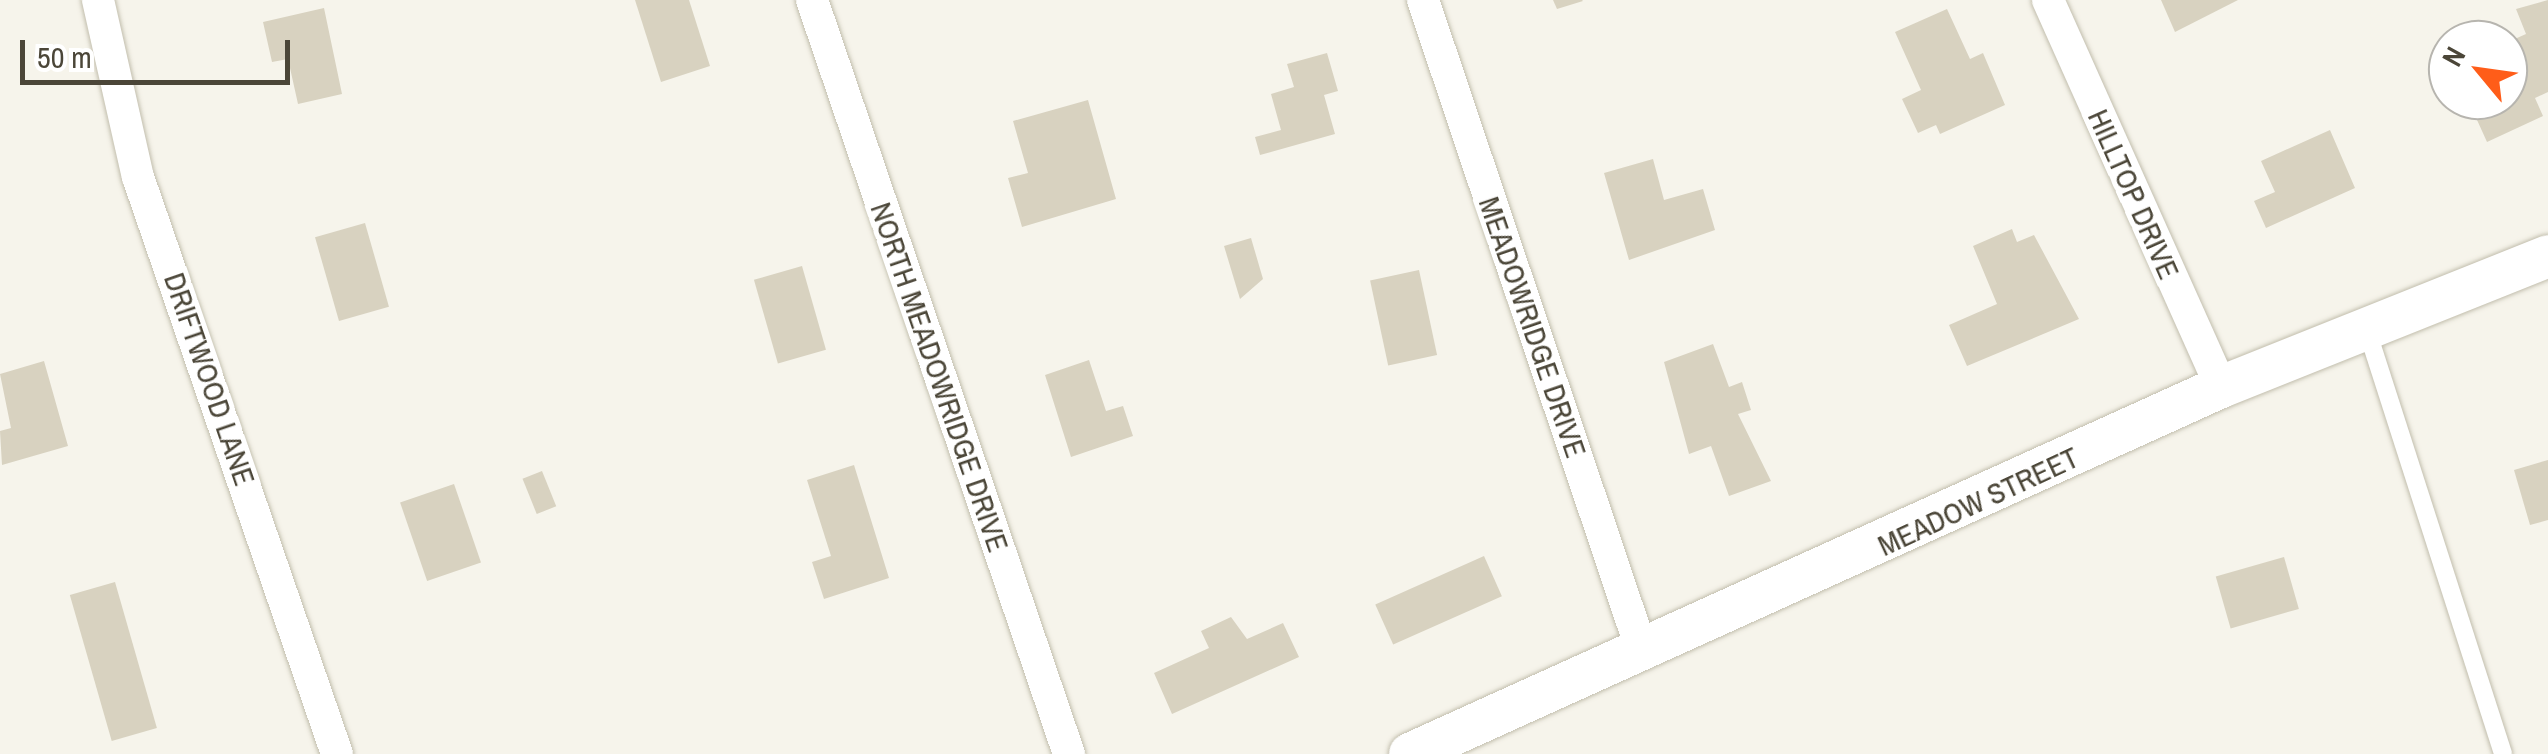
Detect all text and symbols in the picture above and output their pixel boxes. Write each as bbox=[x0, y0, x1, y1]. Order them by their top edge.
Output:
scale bar bbox=[25, 20, 295, 82]
north arrow bbox=[2428, 20, 2528, 120]
text: 50 m bbox=[37, 37, 92, 77]
text: N bbox=[2433, 40, 2474, 73]
street label: HILLTOP DRIVE bbox=[2080, 103, 2188, 285]
street label: MEADOWRIDGE DRIVE bbox=[1471, 192, 1595, 462]
street label: NORTH MEADOWRIDGE DRIVE bbox=[863, 198, 1017, 556]
street label: DRIFTWOOD LANE bbox=[157, 268, 263, 490]
street label: MEADOW STREET bbox=[1872, 439, 2084, 563]

